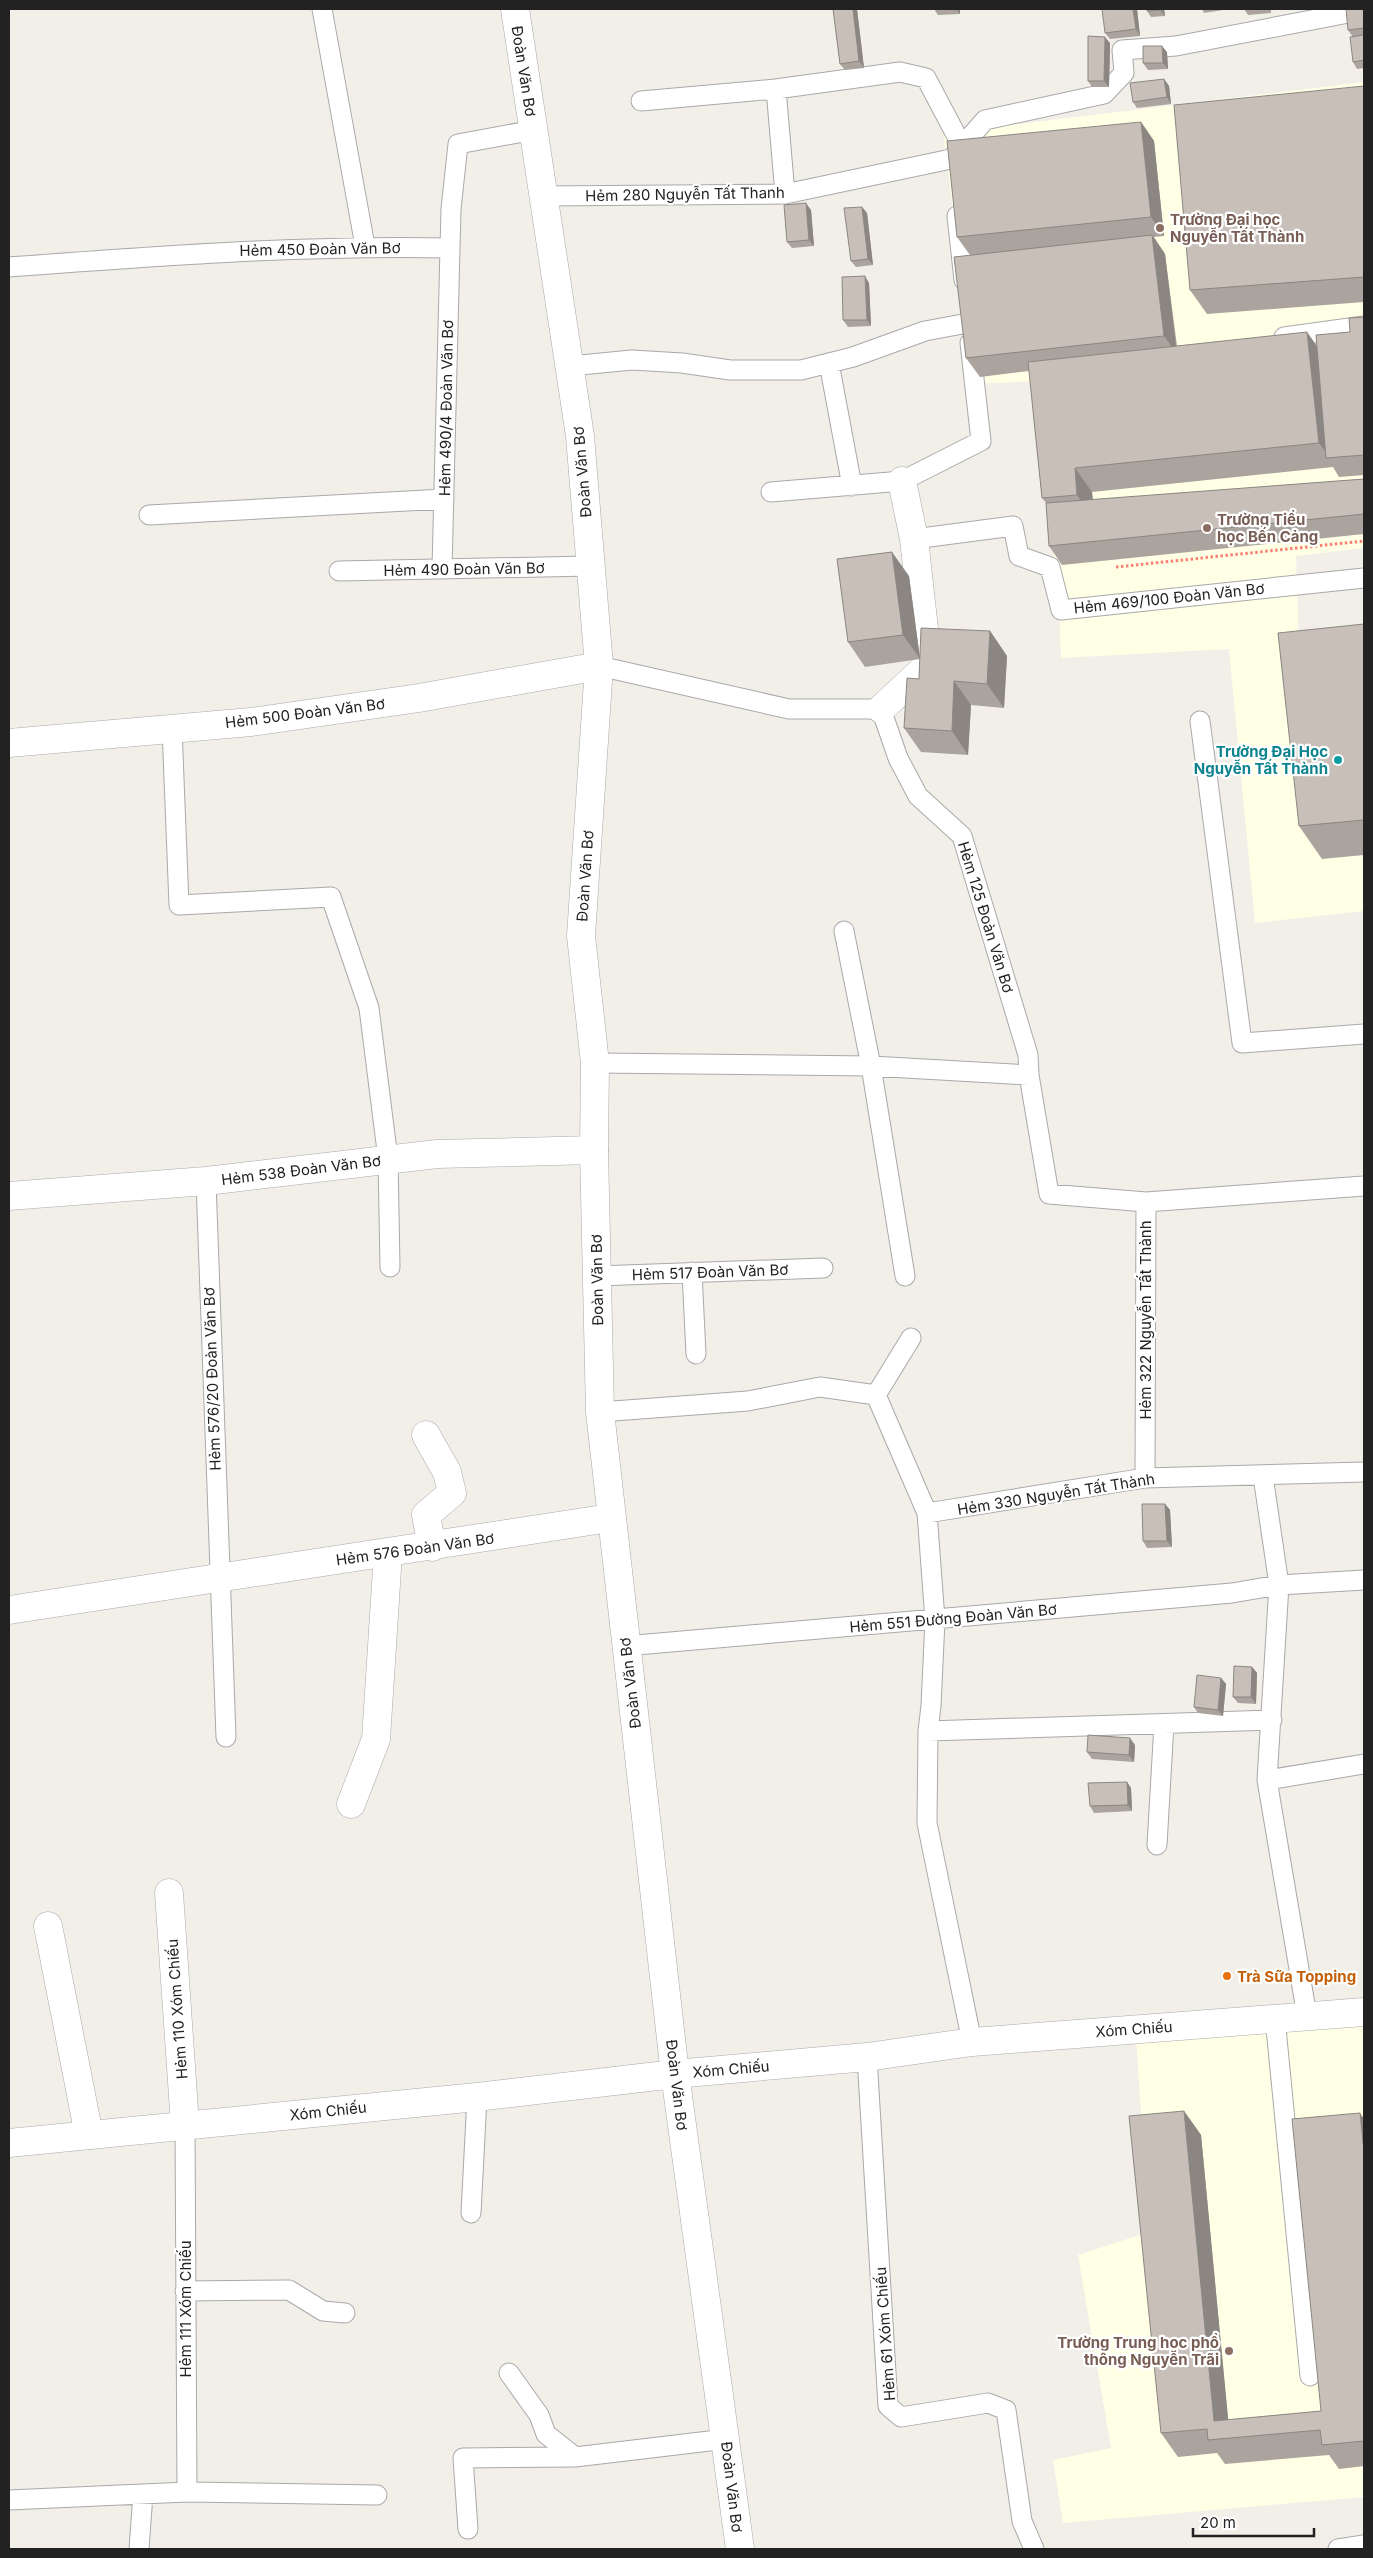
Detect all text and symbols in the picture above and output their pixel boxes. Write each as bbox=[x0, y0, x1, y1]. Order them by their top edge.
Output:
street label: Đoàn Văn Bơ bbox=[507, 24, 541, 118]
street label: Hẻm 280 Nguyễn Tất Thanh bbox=[585, 183, 785, 205]
place label: Trường Đại học Nguyễn Tất Thành bbox=[1170, 210, 1304, 246]
marker: Trường Đại học Nguyễn Tất Thành bbox=[1154, 222, 1166, 234]
street label: Hẻm 450 Đoàn Văn Bơ bbox=[239, 238, 401, 260]
street label: Hẻm 490/4 Đoàn Văn Bơ bbox=[435, 320, 457, 496]
street label: Đoàn Văn Bơ bbox=[569, 426, 595, 518]
place label: Trường Tiểu học Bến Cảng bbox=[1217, 510, 1318, 546]
marker: Trường Tiểu học Bến Cảng bbox=[1201, 522, 1213, 534]
street label: Hẻm 490 Đoàn Văn Bơ bbox=[383, 558, 545, 580]
street label: Hẻm 469/100 Đoàn Văn Bơ bbox=[1073, 579, 1265, 617]
street label: Hẻm 500 Đoàn Văn Bơ bbox=[224, 694, 386, 732]
place label: Trường Đại Học Nguyễn Tất Thành bbox=[1194, 742, 1328, 778]
marker: Trường Đại Học Nguyễn Tất Thành bbox=[1332, 754, 1344, 766]
street label: Đoàn Văn Bơ bbox=[572, 830, 598, 922]
street label: Hẻm 125 Đoàn Văn Bơ bbox=[954, 839, 1018, 995]
street label: Hẻm 538 Đoàn Văn Bơ bbox=[220, 1151, 382, 1189]
street label: Hẻm 322 Nguyễn Tất Thành bbox=[1136, 1220, 1155, 1420]
street label: Đoàn Văn Bơ bbox=[587, 1234, 607, 1326]
street label: Hẻm 517 Đoàn Văn Bơ bbox=[631, 1260, 789, 1284]
street label: Hẻm 576/20 Đoàn Văn Bơ bbox=[199, 1287, 225, 1471]
street label: Hẻm 330 Nguyễn Tất Thành bbox=[956, 1469, 1156, 1519]
street label: Hẻm 576 Đoàn Văn Bơ bbox=[335, 1528, 495, 1570]
street label: Hẻm 551 Đường Đoàn Văn Bơ bbox=[849, 1599, 1057, 1637]
street label: Đoàn Văn Bơ bbox=[615, 1636, 645, 1729]
street label: Hẻm 110 Xóm Chiếu bbox=[163, 1938, 191, 2080]
place label: Trà Sữa Topping bbox=[1237, 1967, 1356, 1986]
marker: Trà Sữa Topping bbox=[1221, 1970, 1233, 1982]
street label: Xóm Chiếu bbox=[1095, 2017, 1173, 2041]
street label: Đoàn Văn Bơ bbox=[662, 2039, 692, 2132]
street label: Xóm Chiếu bbox=[692, 2056, 770, 2082]
street label: Xóm Chiếu bbox=[289, 2098, 367, 2124]
street label: Hẻm 111 Xóm Chiếu bbox=[176, 2240, 195, 2378]
street label: Hẻm 61 Xóm Chiếu bbox=[871, 2266, 899, 2402]
place label: Trường Trung học phổ thông Nguyễn Trãi bbox=[1057, 2333, 1219, 2369]
marker: Trường Trung học phổ thông Nguyễn Trãi bbox=[1223, 2345, 1235, 2357]
street label: Đoàn Văn Bơ bbox=[717, 2441, 747, 2534]
scale bar bbox=[1193, 2506, 1314, 2538]
text: 20 m bbox=[1200, 2513, 1236, 2532]

